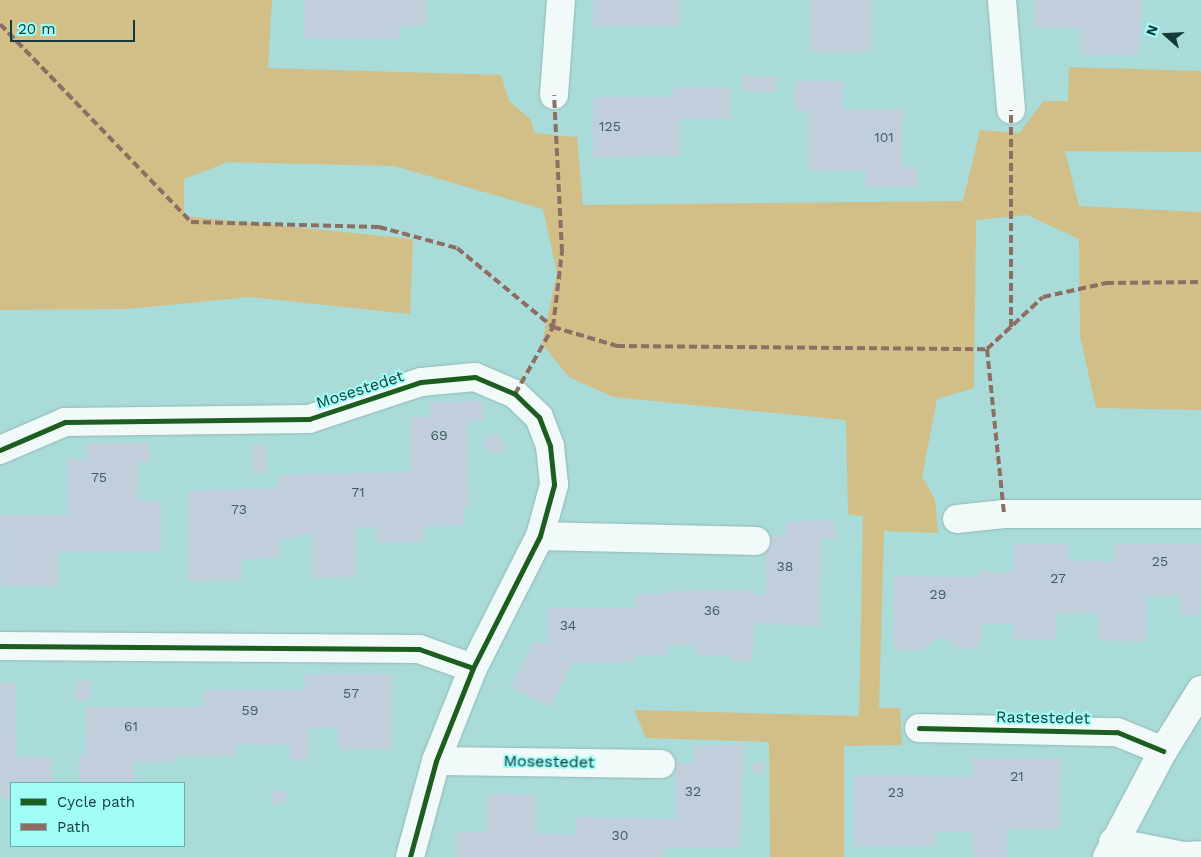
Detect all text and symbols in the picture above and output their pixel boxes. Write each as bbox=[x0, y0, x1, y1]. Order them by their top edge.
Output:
scale bar bbox=[12, 10, 138, 42]
north arrow bbox=[1141, 10, 1191, 60]
text: 20 m bbox=[18, 20, 56, 38]
text: N bbox=[1143, 23, 1161, 38]
house number: 125 bbox=[599, 118, 621, 134]
house number: 101 bbox=[874, 129, 894, 145]
street label: Mosestedet bbox=[314, 367, 406, 413]
house number: 69 bbox=[430, 427, 448, 443]
house number: 75 bbox=[91, 469, 107, 485]
house number: 71 bbox=[351, 484, 365, 500]
house number: 73 bbox=[231, 501, 247, 517]
house number: 25 bbox=[1152, 553, 1168, 569]
house number: 38 bbox=[777, 558, 793, 574]
house number: 27 bbox=[1050, 570, 1066, 586]
house number: 29 bbox=[930, 586, 946, 602]
house number: 36 bbox=[704, 602, 720, 618]
house number: 34 bbox=[560, 617, 576, 633]
house number: 57 bbox=[343, 685, 359, 701]
house number: 59 bbox=[242, 702, 258, 718]
street label: Rastestedet bbox=[996, 708, 1090, 728]
house number: 61 bbox=[124, 718, 138, 734]
street label: Mosestedet bbox=[503, 752, 595, 772]
house number: 21 bbox=[1010, 768, 1024, 784]
legend bbox=[10, 782, 185, 847]
house number: 32 bbox=[685, 783, 701, 799]
house number: 23 bbox=[888, 784, 904, 800]
text: Cycle path bbox=[57, 793, 135, 811]
text: Path bbox=[57, 818, 90, 836]
house number: 30 bbox=[612, 827, 628, 843]

